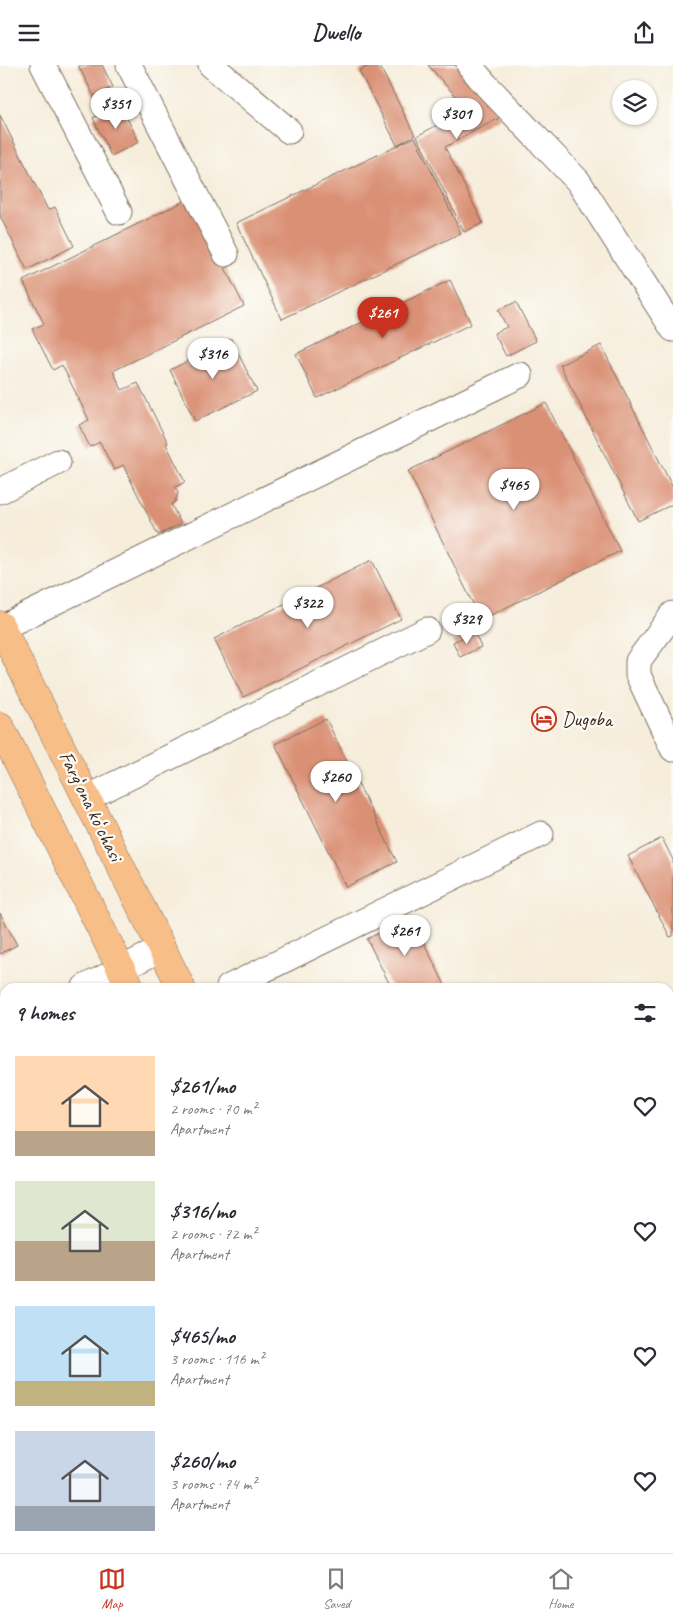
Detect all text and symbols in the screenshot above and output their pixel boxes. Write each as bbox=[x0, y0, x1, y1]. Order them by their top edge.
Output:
icon: menu bbox=[15, 19, 43, 47]
text: Dwello bbox=[313, 19, 360, 47]
icon: share bbox=[630, 19, 658, 47]
map controls bbox=[612, 80, 657, 125]
button: layers bbox=[612, 80, 657, 125]
pin: $351 bbox=[86, 87, 146, 130]
text: $351 bbox=[102, 94, 130, 114]
pin: $301 bbox=[427, 97, 487, 140]
text: $301 bbox=[443, 104, 471, 124]
pin: $261 bbox=[353, 297, 413, 339]
text: $261 bbox=[368, 303, 398, 323]
pin: $316 bbox=[183, 337, 243, 380]
text: $316 bbox=[198, 344, 228, 364]
pin: $465 bbox=[484, 469, 544, 511]
text: $465 bbox=[500, 475, 528, 495]
pin: $322 bbox=[278, 587, 338, 629]
text: $322 bbox=[294, 593, 322, 613]
pin: $329 bbox=[437, 603, 497, 645]
text: $329 bbox=[453, 609, 481, 629]
hotel icon: Dugoba bbox=[531, 706, 557, 732]
place label: Dugoba bbox=[562, 707, 614, 732]
street label: Fargʻona koʻchasi bbox=[54, 747, 129, 867]
pin: $260 bbox=[306, 761, 366, 803]
text: $260 bbox=[321, 767, 351, 787]
pin: $261 bbox=[375, 915, 435, 957]
text: $261 bbox=[390, 921, 420, 941]
icon: filters bbox=[631, 999, 659, 1027]
text: 9 homes bbox=[15, 1000, 74, 1026]
text: $261/mo bbox=[170, 1073, 235, 1099]
icon: home bbox=[55, 1076, 115, 1136]
icon: heart bbox=[631, 1092, 659, 1120]
text: 2 rooms · 70 m² bbox=[170, 1099, 256, 1119]
text: Apartment bbox=[170, 1119, 229, 1139]
text: $316/mo bbox=[170, 1198, 235, 1224]
icon: home bbox=[55, 1201, 115, 1261]
icon: heart bbox=[631, 1217, 659, 1245]
text: 2 rooms · 72 m² bbox=[170, 1224, 256, 1244]
text: Apartment bbox=[170, 1244, 229, 1264]
text: $465/mo bbox=[170, 1323, 235, 1349]
icon: home bbox=[55, 1326, 115, 1386]
icon: heart bbox=[631, 1342, 659, 1370]
text: 3 rooms · 116 m² bbox=[170, 1349, 264, 1369]
text: Apartment bbox=[170, 1369, 229, 1389]
text: $260/mo bbox=[170, 1448, 235, 1474]
icon: home bbox=[55, 1451, 115, 1511]
icon: heart bbox=[631, 1467, 659, 1495]
text: 3 rooms · 74 m² bbox=[170, 1474, 256, 1494]
text: Apartment bbox=[170, 1494, 229, 1514]
tab: Map bbox=[98, 1565, 126, 1612]
tab: Saved bbox=[322, 1565, 350, 1612]
tab: Home bbox=[547, 1565, 575, 1612]

